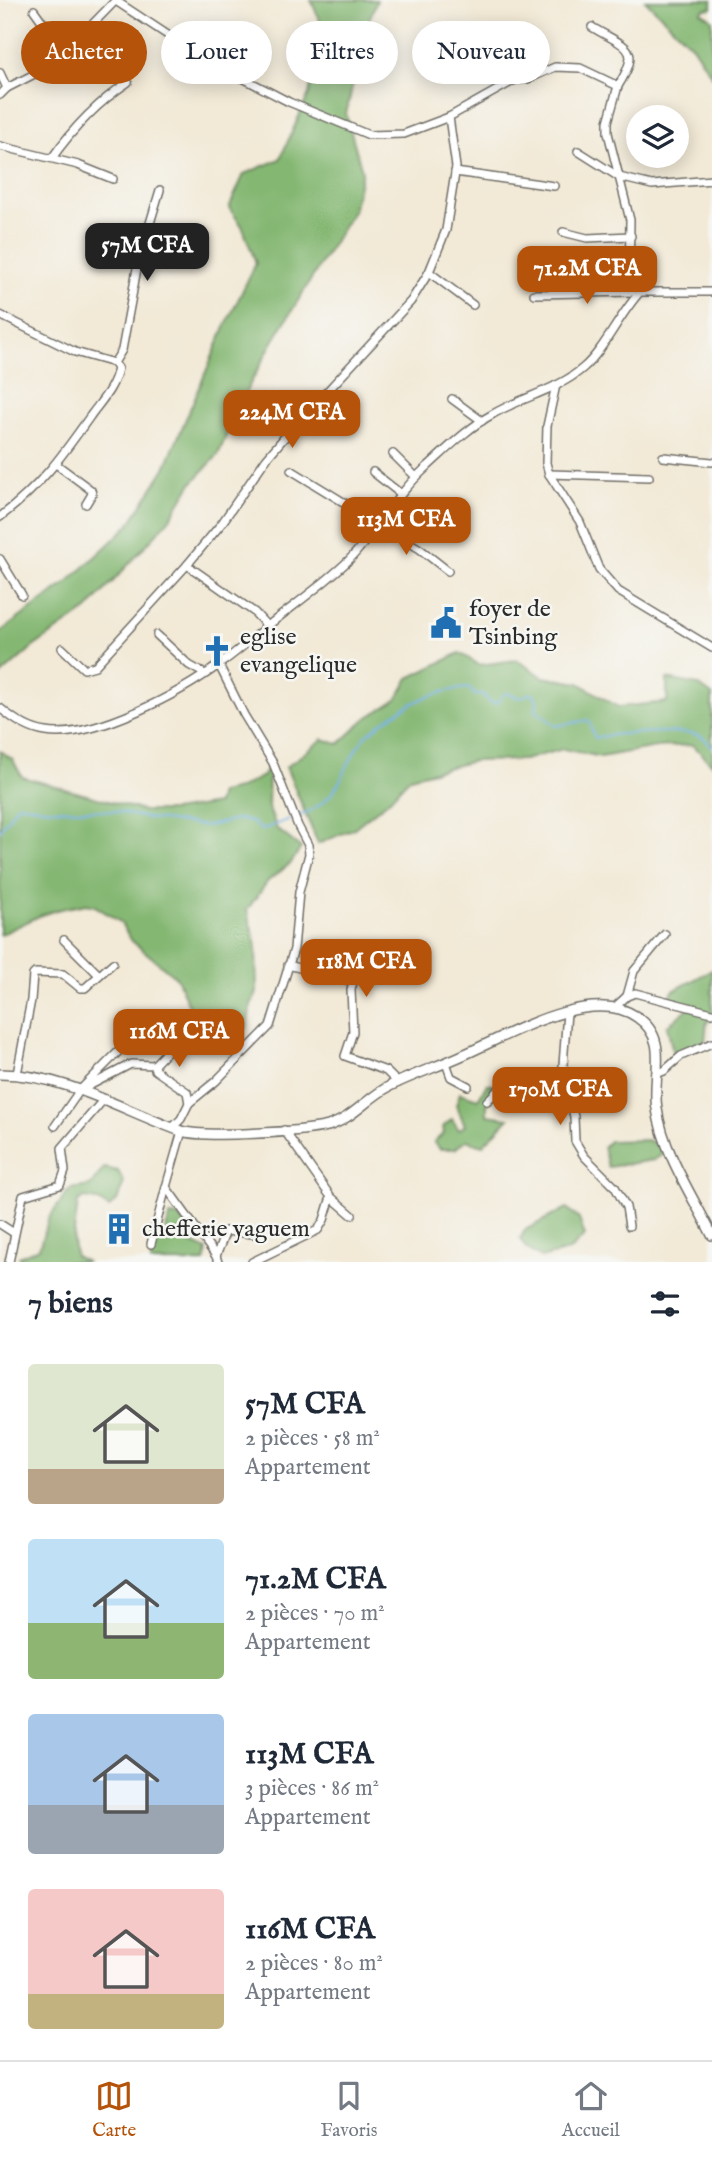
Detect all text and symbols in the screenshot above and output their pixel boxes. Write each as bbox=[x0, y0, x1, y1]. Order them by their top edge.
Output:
chip: Acheter bbox=[21, 21, 147, 84]
chip: Louer bbox=[161, 21, 272, 84]
chip: Filtres bbox=[286, 21, 398, 84]
chip: Nouveau bbox=[412, 21, 550, 84]
map controls bbox=[626, 105, 689, 168]
button: layers bbox=[626, 105, 689, 168]
pin: 57M CFA bbox=[82, 224, 212, 283]
text: 57M CFA bbox=[101, 231, 193, 260]
pin: 71.2M CFA bbox=[507, 246, 667, 306]
text: 71.2M CFA bbox=[533, 254, 641, 283]
pin: 224M CFA bbox=[220, 391, 364, 450]
text: 224M CFA bbox=[239, 398, 345, 427]
pin: 113M CFA bbox=[334, 498, 478, 557]
text: 113M CFA bbox=[357, 505, 455, 534]
place label: foyer de Tsinbing bbox=[469, 594, 558, 653]
public building icon: foyer de Tsinbing bbox=[429, 606, 463, 640]
place label: eglise evangelique bbox=[240, 622, 357, 681]
church icon: eglise evangelique bbox=[200, 634, 234, 668]
pin: 118M CFA bbox=[294, 940, 438, 999]
text: 118M CFA bbox=[317, 947, 415, 976]
pin: 116M CFA bbox=[107, 1010, 251, 1069]
text: 116M CFA bbox=[129, 1017, 229, 1046]
pin: 170M CFA bbox=[488, 1068, 632, 1127]
text: 170M CFA bbox=[508, 1075, 612, 1104]
building icon: chefferie yaguem bbox=[102, 1212, 136, 1246]
place label: chefferie yaguem bbox=[142, 1214, 310, 1245]
text: 7 biens bbox=[28, 1285, 113, 1323]
icon: filters bbox=[646, 1285, 684, 1323]
text: 57M CFA bbox=[245, 1386, 365, 1424]
icon: home bbox=[84, 1392, 168, 1476]
text: 2 pièces · 58 m² bbox=[245, 1424, 380, 1453]
text: Appartement bbox=[245, 1453, 371, 1482]
text: 71.2M CFA bbox=[245, 1561, 385, 1599]
icon: home bbox=[84, 1567, 168, 1651]
text: 2 pièces · 70 m² bbox=[245, 1599, 385, 1628]
text: Appartement bbox=[245, 1628, 371, 1657]
text: 113M CFA bbox=[245, 1736, 373, 1774]
icon: home bbox=[84, 1742, 168, 1826]
text: 3 pièces · 86 m² bbox=[245, 1774, 379, 1803]
text: Appartement bbox=[245, 1803, 371, 1832]
text: 116M CFA bbox=[245, 1911, 375, 1949]
icon: home bbox=[84, 1917, 168, 2001]
text: 2 pièces · 80 m² bbox=[245, 1949, 383, 1978]
text: Appartement bbox=[245, 1978, 371, 2007]
tab: Carte bbox=[92, 2077, 136, 2143]
tab: Favoris bbox=[321, 2077, 377, 2143]
tab: Accueil bbox=[562, 2077, 620, 2143]

